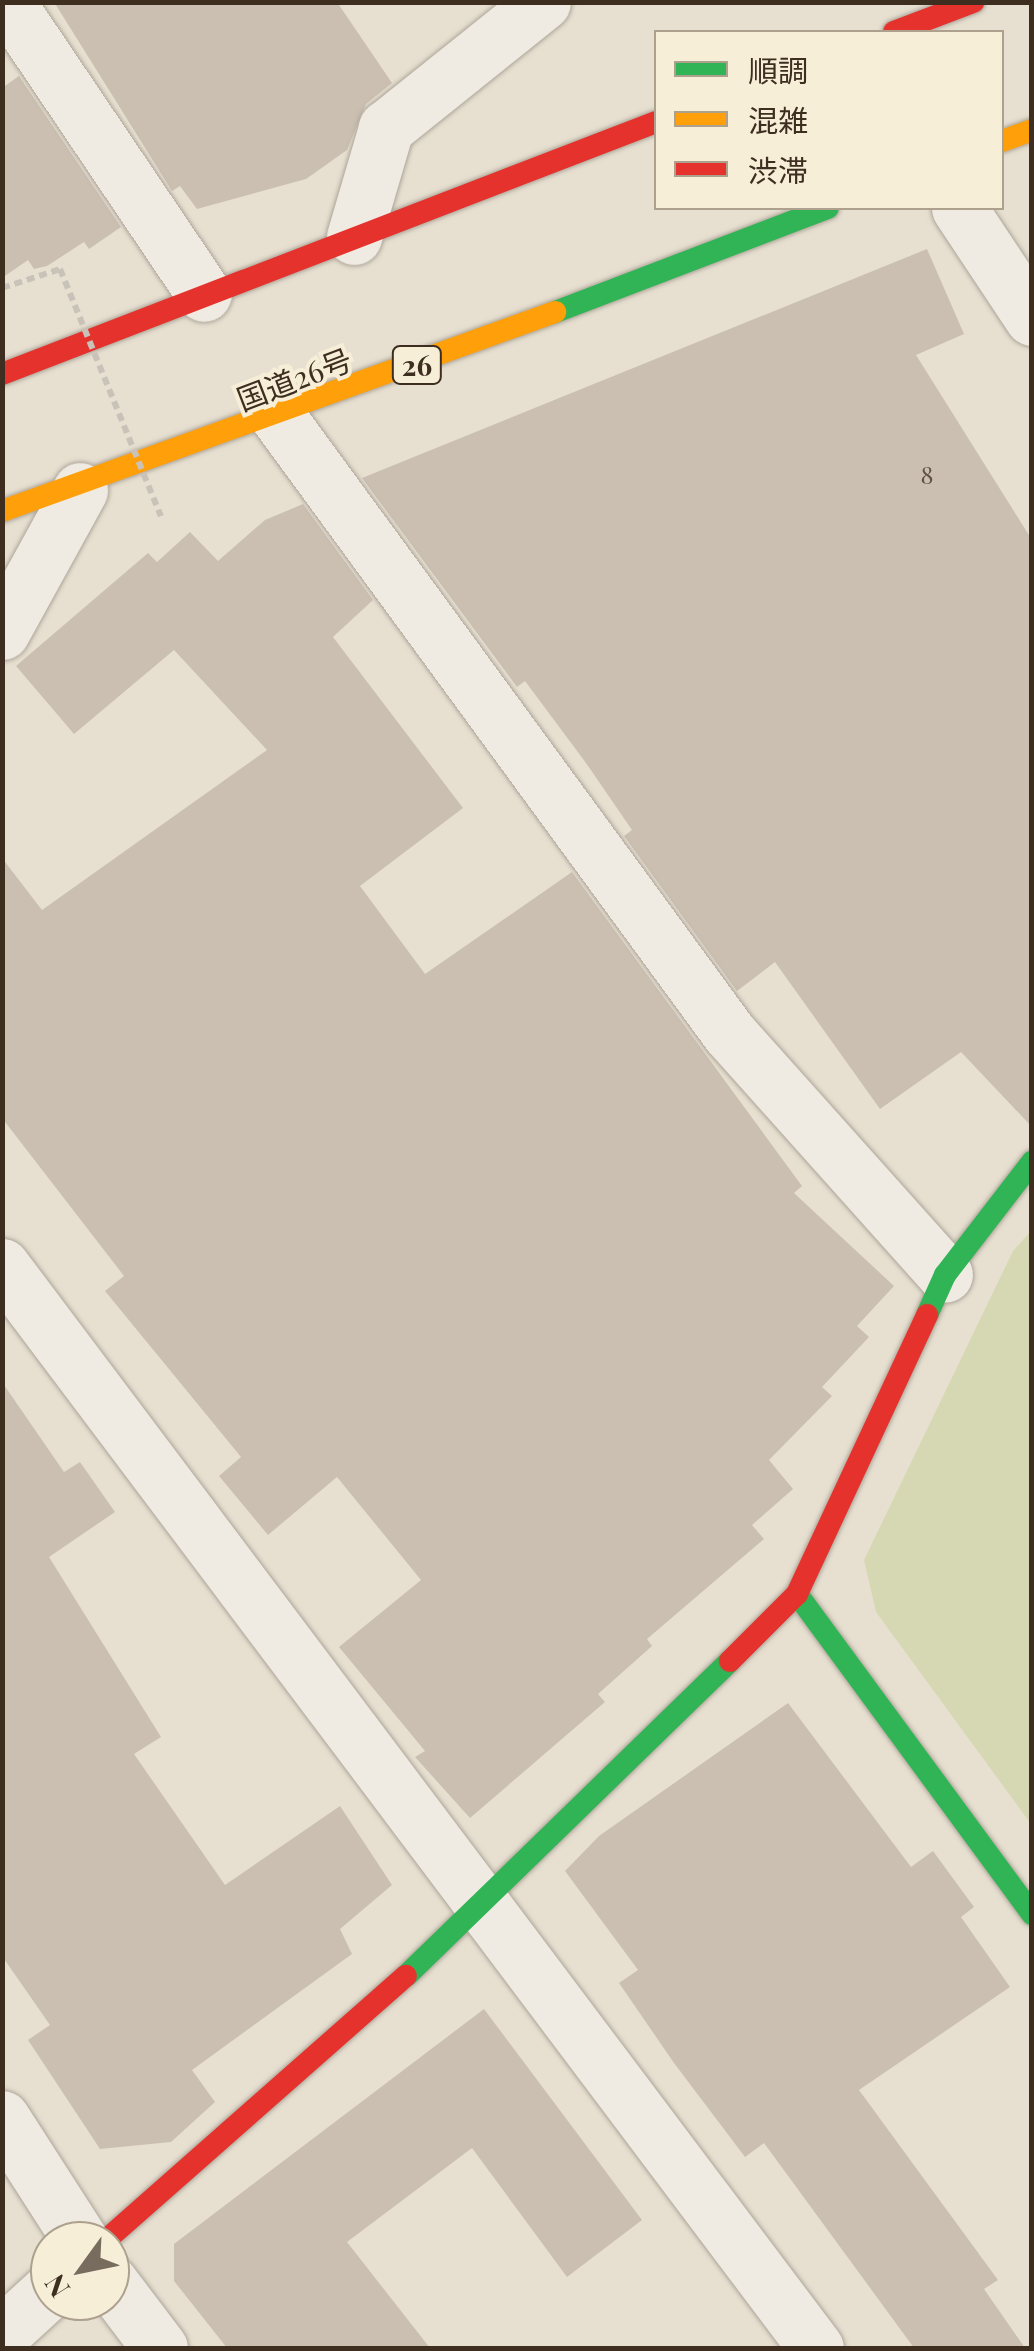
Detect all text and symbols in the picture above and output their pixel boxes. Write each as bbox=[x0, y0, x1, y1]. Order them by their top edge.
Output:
legend bbox=[654, 30, 1004, 210]
text: 順調 bbox=[748, 50, 808, 90]
text: 混雑 bbox=[748, 100, 808, 140]
text: 渋滞 bbox=[748, 150, 808, 190]
street label: 国道26号 bbox=[232, 341, 356, 417]
road number: 26 bbox=[390, 342, 444, 388]
house number: 8 bbox=[921, 459, 933, 489]
north arrow bbox=[30, 2221, 130, 2321]
text: N bbox=[35, 2268, 77, 2305]

